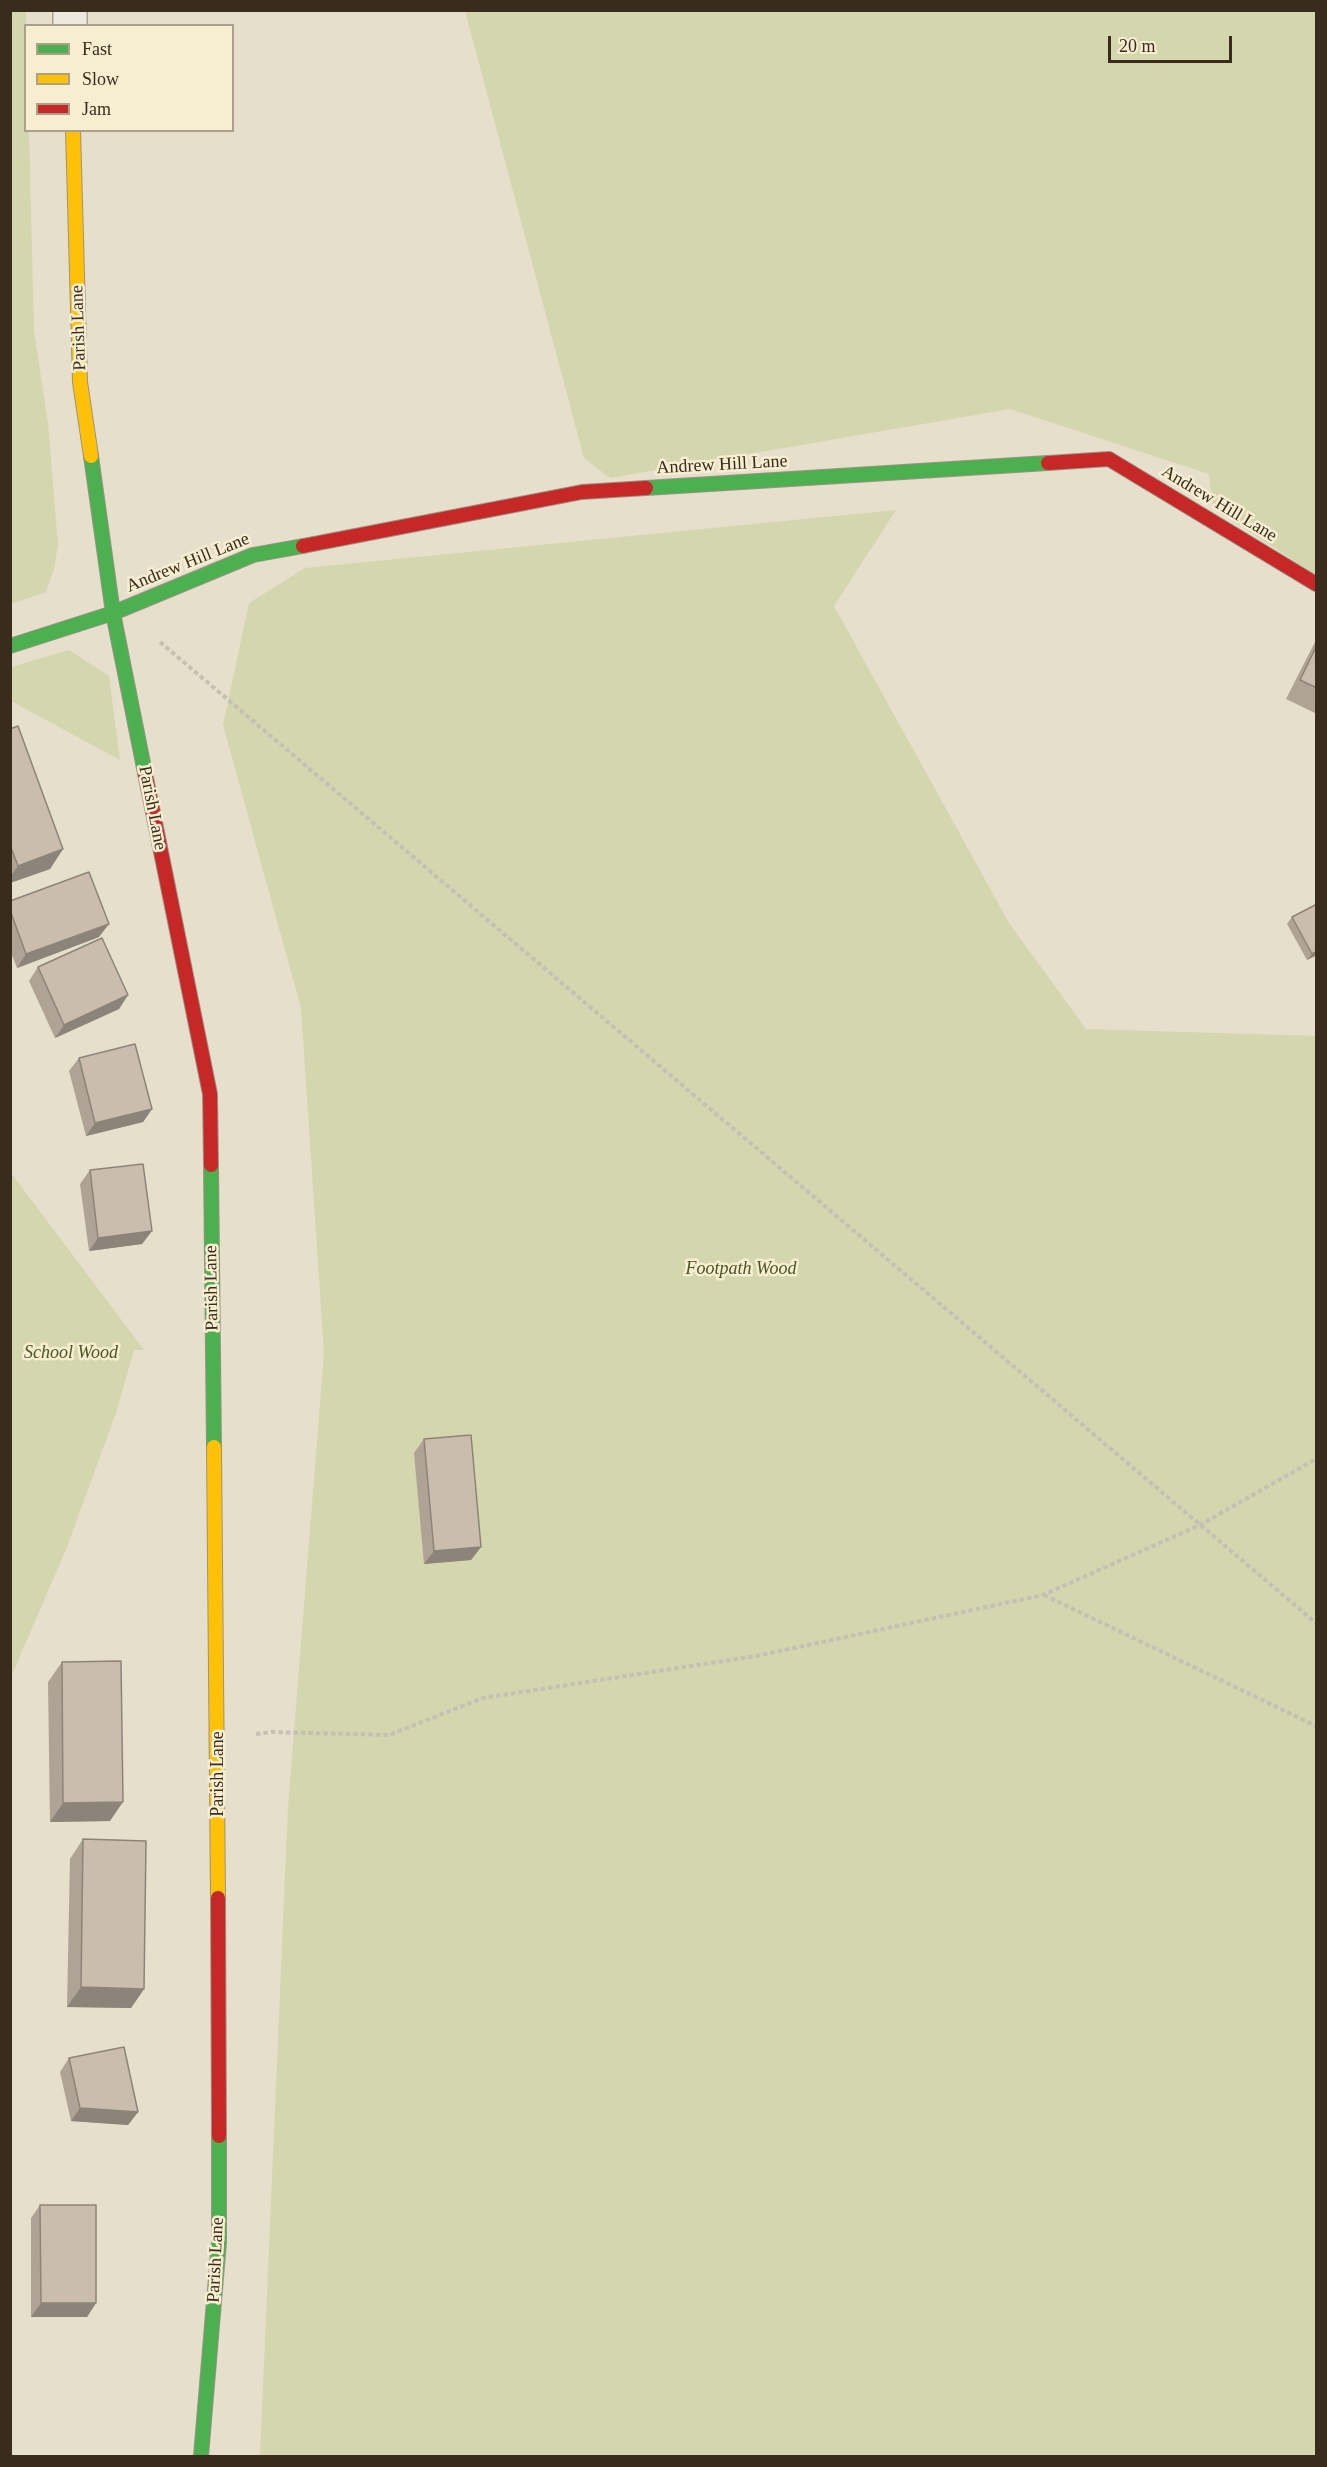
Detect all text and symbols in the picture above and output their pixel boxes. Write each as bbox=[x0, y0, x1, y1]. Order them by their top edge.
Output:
legend bbox=[24, 24, 234, 132]
scale bar bbox=[1111, 24, 1236, 62]
text: 20 m bbox=[1119, 36, 1156, 56]
text: Fast bbox=[82, 39, 112, 59]
text: Slow bbox=[82, 69, 119, 89]
text: Jam bbox=[82, 99, 111, 119]
street label: Parish Lane bbox=[67, 285, 91, 371]
street label: Andrew Hill Lane bbox=[656, 451, 788, 479]
street label: Andrew Hill Lane bbox=[1157, 461, 1281, 547]
street label: Andrew Hill Lane bbox=[123, 528, 253, 598]
street label: Parish Lane bbox=[133, 764, 171, 852]
street label: Parish Lane bbox=[200, 1245, 224, 1331]
park label: Footpath Wood bbox=[686, 1258, 796, 1280]
park label: School Wood bbox=[24, 1342, 118, 1364]
street label: Parish Lane bbox=[207, 1731, 229, 1817]
street label: Parish Lane bbox=[203, 2217, 229, 2303]

